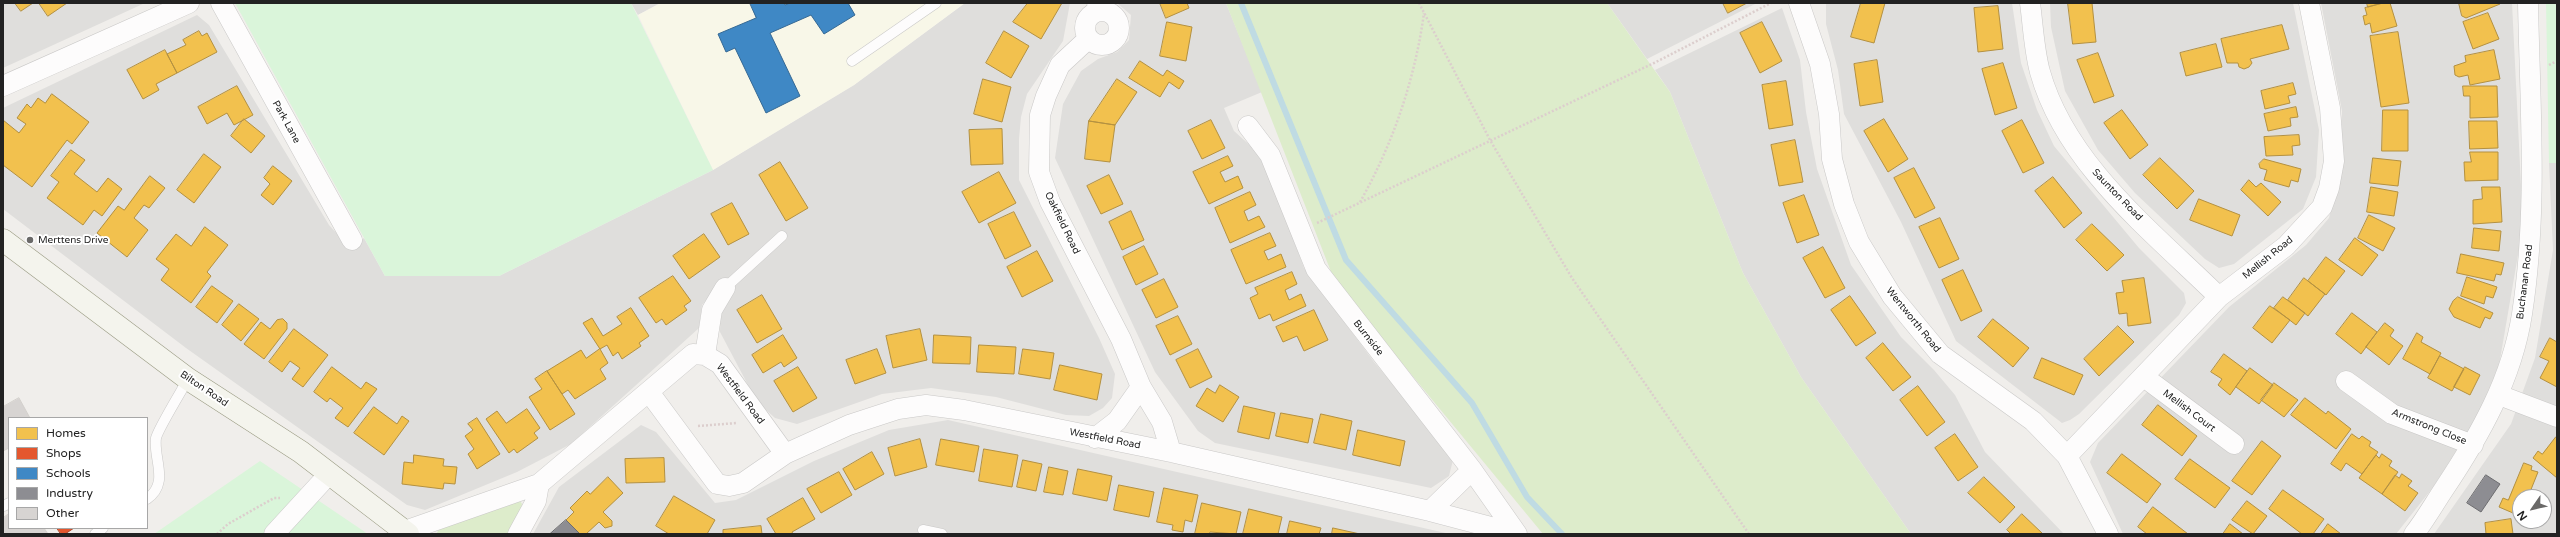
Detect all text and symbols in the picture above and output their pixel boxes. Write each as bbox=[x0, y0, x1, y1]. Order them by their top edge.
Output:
street label: Park Lane bbox=[269, 98, 303, 146]
street label: Saunton Road bbox=[2089, 167, 2145, 223]
street label: Oakfield Road bbox=[1042, 190, 1082, 256]
place label: Merttens Drive bbox=[38, 234, 108, 246]
street label: Mellish Road bbox=[2240, 234, 2296, 282]
marker: Merttens Drive bbox=[25, 235, 35, 245]
street label: Buchanan Road bbox=[2514, 244, 2536, 320]
street label: Wentworth Road bbox=[1883, 285, 1943, 355]
street label: Burnside bbox=[1350, 318, 1386, 358]
street label: Westfield Road bbox=[713, 361, 767, 427]
street label: Bilton Road bbox=[178, 369, 230, 409]
street label: Mellish Court bbox=[2160, 387, 2218, 435]
street label: Armstrong Close bbox=[2390, 407, 2468, 447]
legend bbox=[8, 417, 148, 529]
text: Homes bbox=[46, 426, 86, 440]
street label: Westfield Road bbox=[1068, 426, 1142, 452]
text: Shops bbox=[46, 446, 81, 460]
text: Schools bbox=[46, 466, 90, 480]
text: Industry bbox=[46, 486, 93, 500]
north arrow bbox=[2512, 489, 2552, 529]
text: Other bbox=[46, 506, 79, 520]
text: N bbox=[2515, 508, 2530, 523]

